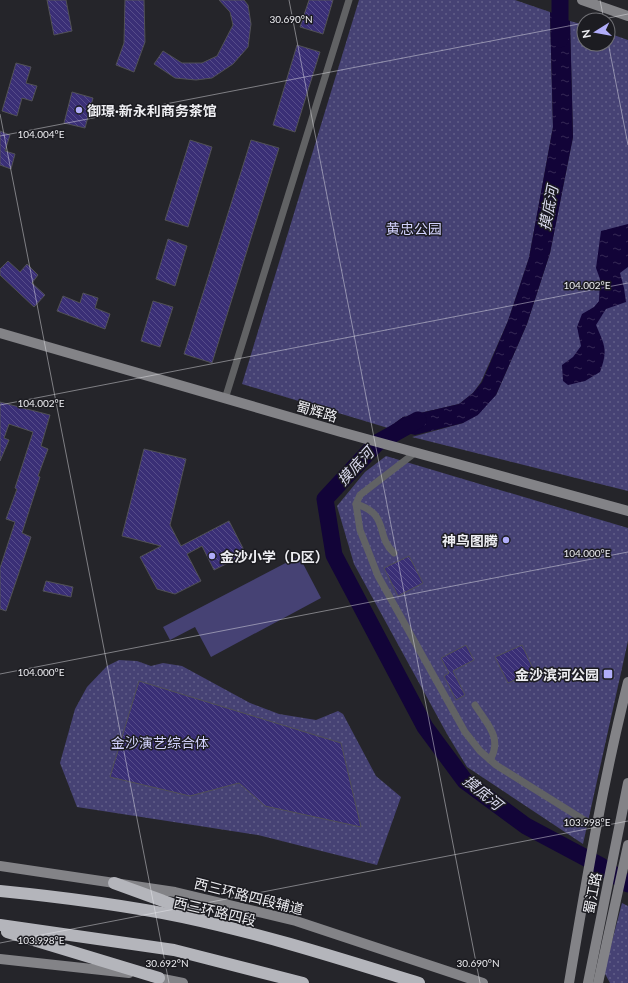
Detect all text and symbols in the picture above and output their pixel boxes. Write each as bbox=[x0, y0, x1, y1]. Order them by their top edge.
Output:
north arrow bbox=[576, 12, 616, 52]
text: 30.690°N bbox=[269, 13, 313, 25]
text: N bbox=[579, 29, 593, 39]
place label: 御璟·新永利商务茶馆 bbox=[87, 102, 217, 119]
marker: 御璟·新永利商务茶馆 bbox=[74, 105, 84, 115]
text: 104.004°E bbox=[17, 128, 65, 140]
water label: 摸底河 bbox=[535, 181, 562, 232]
park label: 黄忠公园 bbox=[386, 220, 442, 237]
text: 104.002°E bbox=[563, 279, 611, 291]
text: 104.002°E bbox=[17, 397, 65, 409]
street label: 蜀辉路 bbox=[294, 397, 340, 425]
water label: 摸底河 bbox=[333, 441, 379, 489]
place label: 神鸟图腾 bbox=[442, 532, 498, 549]
marker: 神鸟图腾 bbox=[501, 535, 511, 545]
text: 104.000°E bbox=[563, 547, 611, 559]
place label: 金沙小学（D区） bbox=[220, 548, 329, 565]
marker: 金沙小学（D区） bbox=[207, 551, 217, 561]
text: 104.000°E bbox=[17, 666, 65, 678]
place label: 金沙滨河公园 bbox=[515, 666, 599, 683]
marker: 金沙滨河公园 bbox=[602, 668, 614, 680]
park label: 金沙演艺综合体 bbox=[111, 734, 209, 751]
water label: 摸底河 bbox=[460, 771, 508, 815]
text: 103.998°E bbox=[563, 816, 611, 828]
street label: 蜀江路 bbox=[580, 871, 604, 915]
street label: 西三环路四段辅道 bbox=[193, 874, 305, 918]
street label: 西三环路四段 bbox=[172, 893, 258, 929]
text: 103.998°E bbox=[17, 934, 65, 946]
text: 30.692°N bbox=[145, 957, 189, 969]
text: 30.690°N bbox=[456, 957, 500, 969]

